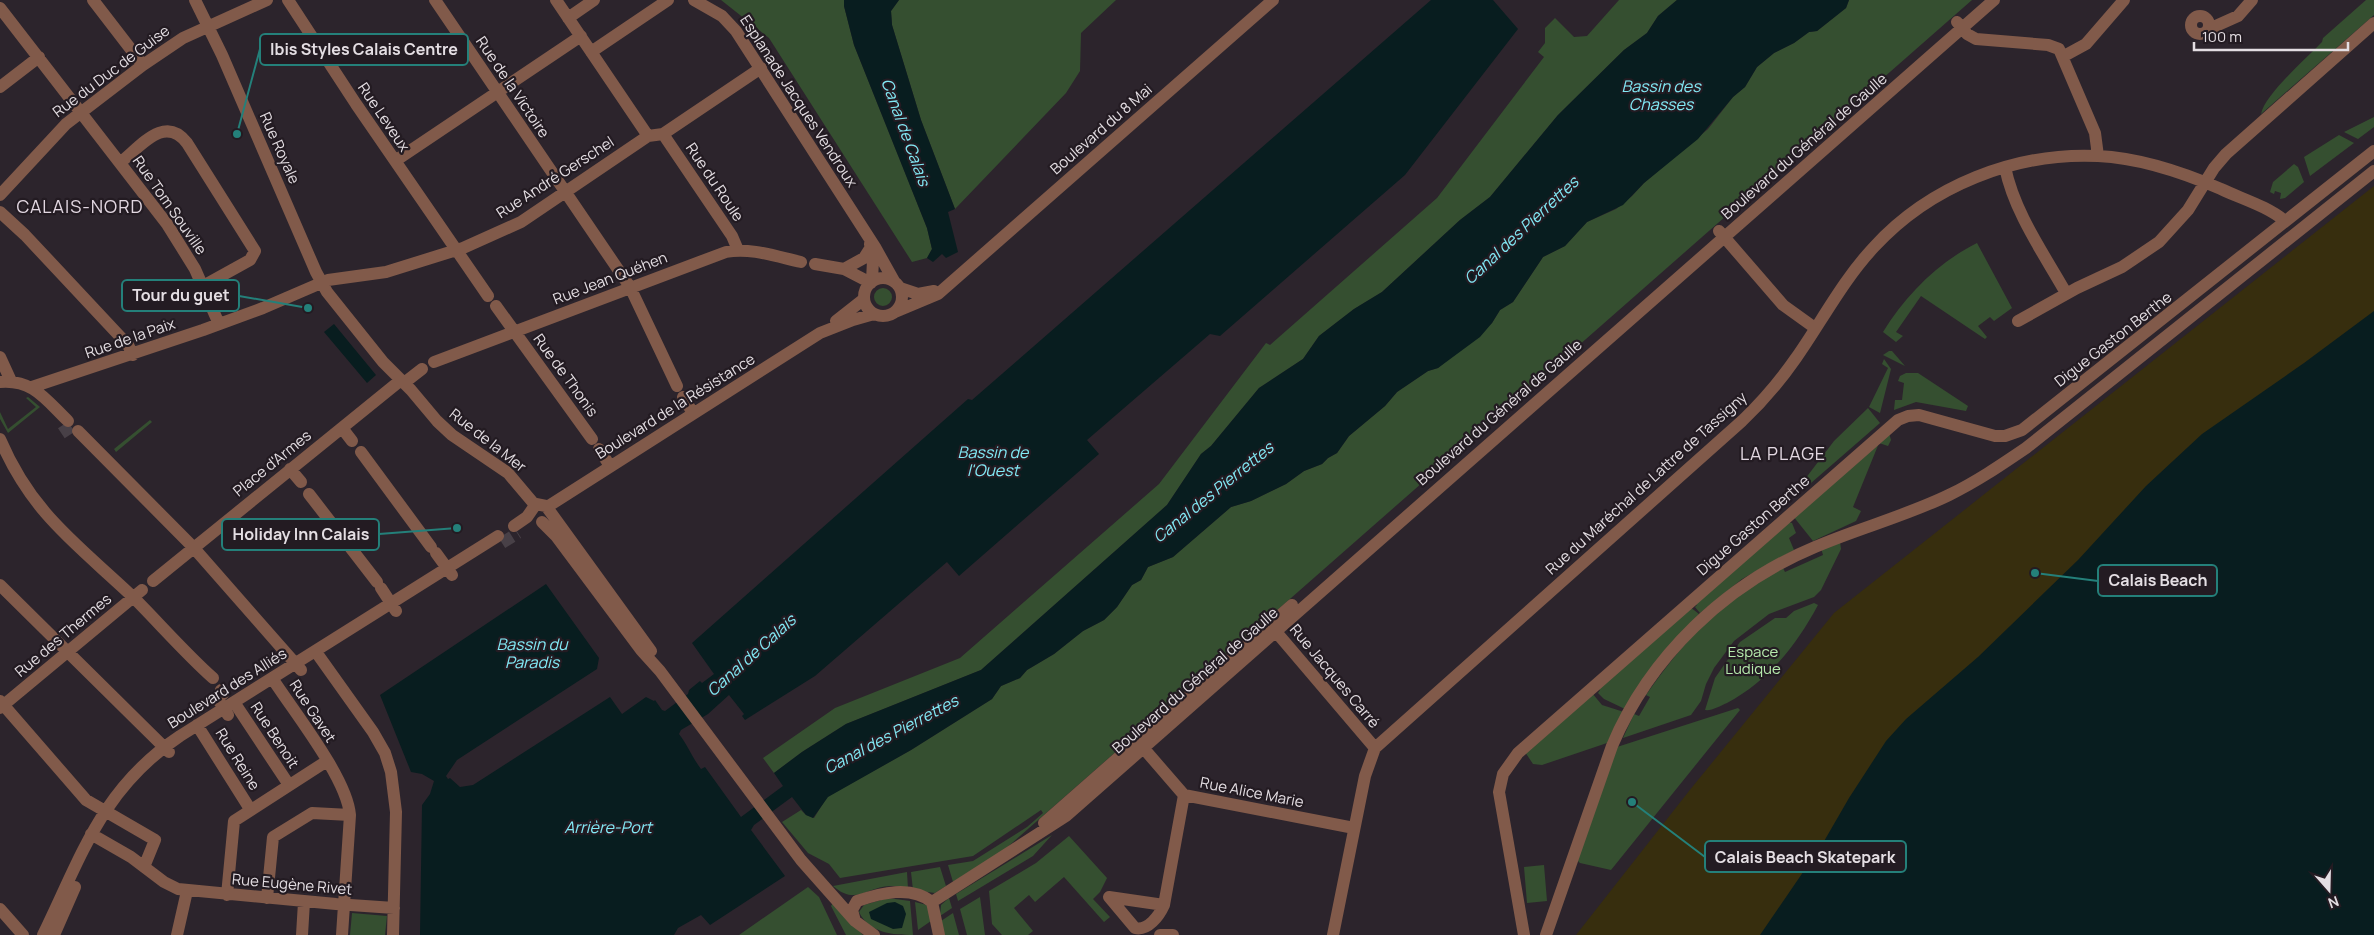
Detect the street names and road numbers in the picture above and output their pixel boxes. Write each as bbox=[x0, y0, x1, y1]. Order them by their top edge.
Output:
street label: Esplanade Jacques Vendroux bbox=[735, 11, 863, 191]
street label: Rue du Duc de Guise bbox=[48, 20, 174, 122]
street label: Rue de la Victoire bbox=[471, 32, 555, 142]
street label: Boulevard du Général de Gaulle bbox=[1717, 68, 1892, 224]
street label: Rue Leveux bbox=[353, 78, 415, 156]
street label: Boulevard du 8 Mai bbox=[1046, 79, 1156, 179]
street label: Rue Royale bbox=[255, 109, 305, 187]
street label: Rue André Gerschel bbox=[492, 131, 618, 223]
street label: Rue du Roule bbox=[681, 139, 749, 226]
street label: Rue Tom Souville bbox=[128, 151, 212, 259]
street label: Rue Jean Quéhen bbox=[550, 247, 670, 309]
street label: Digue Gaston Berthe bbox=[2050, 286, 2176, 391]
street label: Rue de la Paix bbox=[82, 313, 178, 363]
street label: Rue de Thonis bbox=[529, 329, 603, 421]
street label: Boulevard du Général de Gaulle bbox=[1412, 334, 1587, 490]
street label: Boulevard de la Résistance bbox=[591, 348, 759, 464]
street label: Rue du Maréchal de Lattre de Tassigny bbox=[1541, 387, 1751, 579]
street label: Rue de la Mer bbox=[445, 403, 531, 477]
street label: Place d'Armes bbox=[228, 425, 316, 501]
street label: Digue Gaston Berthe bbox=[1692, 470, 1814, 580]
street label: Rue des Thermes bbox=[10, 588, 116, 682]
street label: Boulevard du Général de Gaulle bbox=[1108, 602, 1283, 758]
street label: Rue Jacques Carré bbox=[1285, 620, 1385, 733]
street label: Boulevard des Alliés bbox=[163, 643, 291, 733]
street label: Rue Gavet bbox=[285, 676, 341, 746]
street label: Rue Benoit bbox=[246, 698, 304, 772]
street label: Rue Reine bbox=[211, 724, 265, 794]
street label: Rue Alice Marie bbox=[1198, 772, 1306, 812]
street label: Rue Eugène Rivet bbox=[231, 868, 353, 900]

